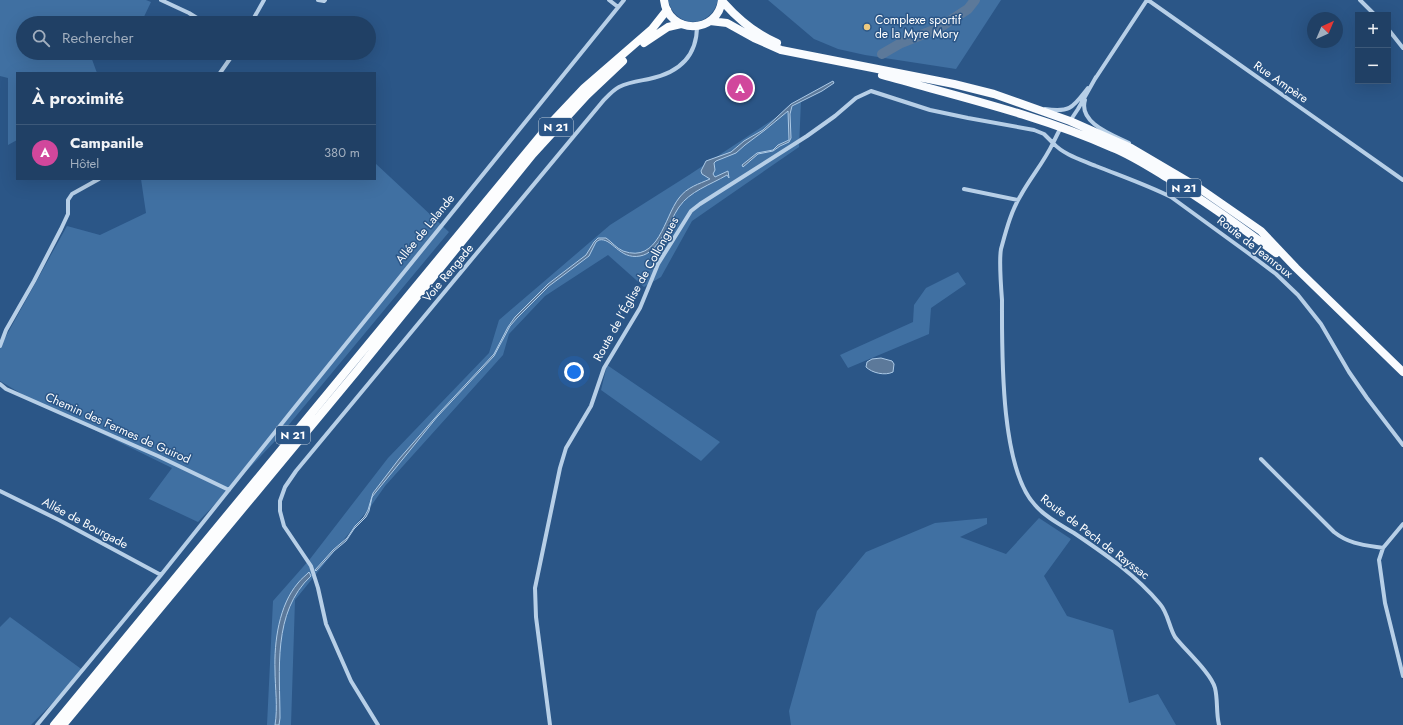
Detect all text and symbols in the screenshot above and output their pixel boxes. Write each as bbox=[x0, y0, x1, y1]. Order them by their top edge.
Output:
place label: Complexe sportif de la Myre Mory bbox=[875, 11, 962, 43]
north arrow bbox=[1307, 12, 1343, 48]
map controls bbox=[1355, 12, 1391, 84]
button: + bbox=[1355, 12, 1391, 48]
search box bbox=[16, 16, 376, 60]
marker: Complexe sportif de la Myre Mory bbox=[862, 22, 872, 32]
icon: search bbox=[30, 27, 52, 49]
text: Rechercher bbox=[62, 27, 134, 49]
button: − bbox=[1355, 48, 1391, 84]
street label: Rue Ampère bbox=[1250, 56, 1312, 108]
pin: A bbox=[727, 73, 753, 103]
text: À proximité bbox=[32, 86, 124, 110]
road number: N 21 bbox=[539, 118, 573, 136]
text: Campanile bbox=[70, 132, 144, 154]
text: A bbox=[40, 143, 50, 162]
text: 380 m bbox=[324, 143, 360, 162]
text: Hôtel bbox=[70, 154, 99, 173]
road number: N 21 bbox=[1167, 179, 1201, 197]
street label: Allée de Lalande bbox=[391, 190, 459, 268]
street label: Route de Jeanroux bbox=[1213, 212, 1297, 283]
street label: Route de l’Église de Collongues bbox=[589, 213, 683, 365]
street label: Voie Rengade bbox=[418, 240, 478, 306]
your location bbox=[564, 362, 584, 382]
street label: Chemin des Fermes de Guirod bbox=[43, 388, 193, 468]
road number: N 21 bbox=[276, 426, 310, 444]
street label: Route de Pech de Rayssac bbox=[1037, 490, 1153, 584]
street label: Allée de Bourgade bbox=[39, 493, 131, 553]

